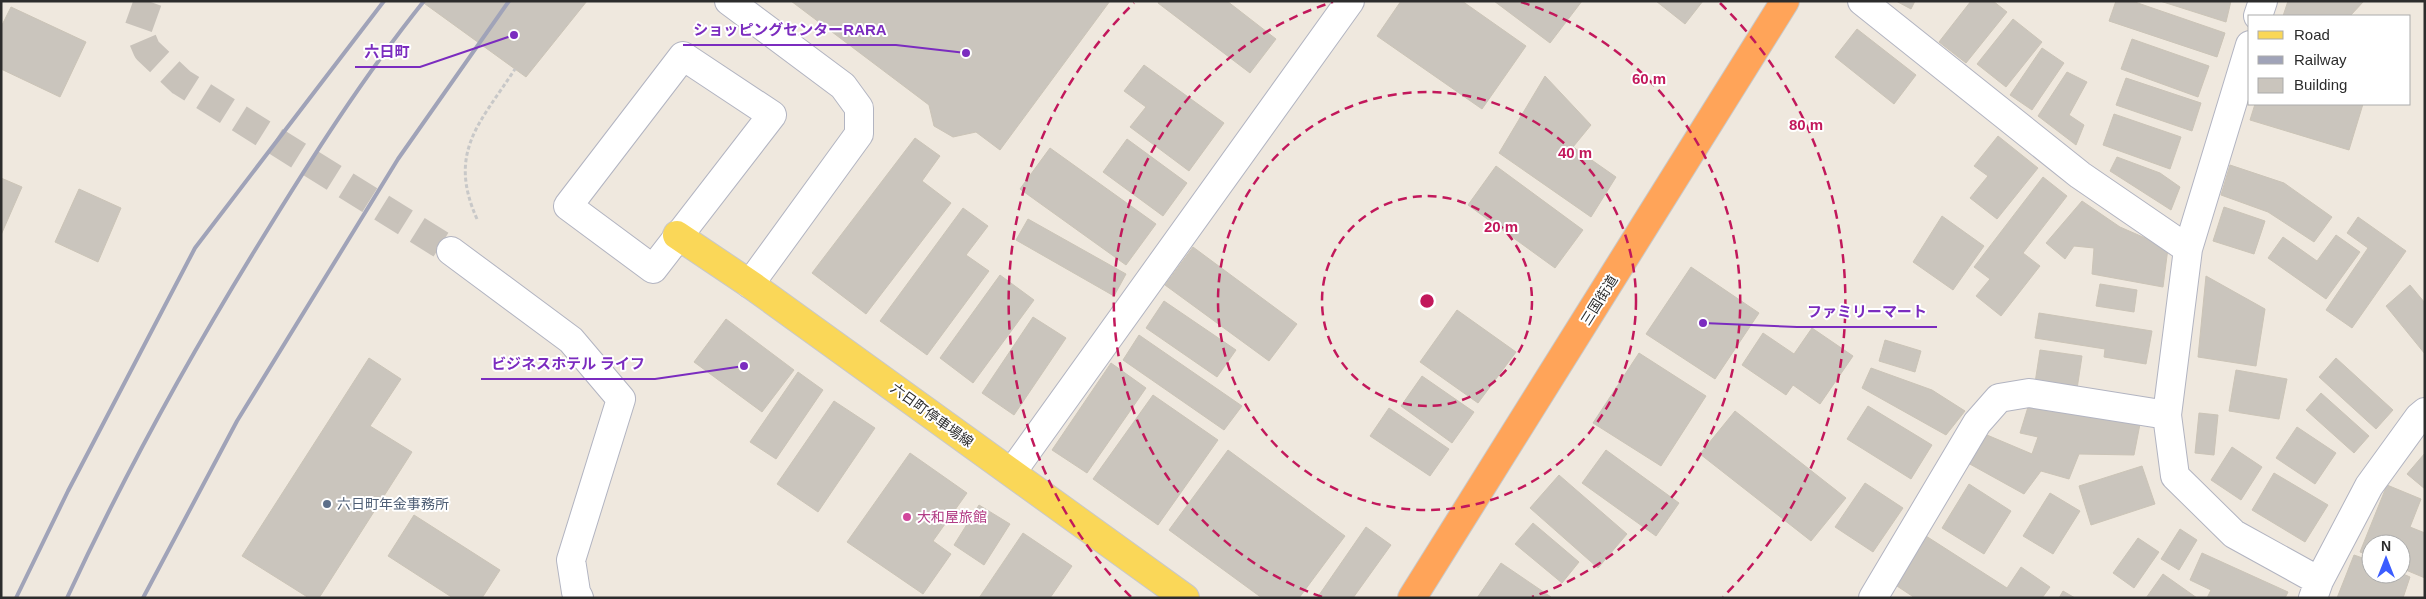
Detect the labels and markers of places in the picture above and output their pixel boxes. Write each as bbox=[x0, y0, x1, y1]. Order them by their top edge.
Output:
callout: ショッピングセンターRARA bbox=[683, 15, 896, 45]
callout: 六日町 bbox=[355, 37, 420, 67]
centre of rings bbox=[1418, 292, 1436, 310]
callout: ファミリーマート bbox=[1797, 297, 1937, 327]
callout: ビジネスホテル ライフ bbox=[481, 349, 655, 379]
place label: 六日町年金事務所 bbox=[337, 496, 449, 512]
marker: 六日町年金事務所 bbox=[321, 498, 333, 510]
place label: 大和屋旅館 bbox=[917, 509, 987, 525]
marker: 大和屋旅館 bbox=[901, 511, 913, 523]

